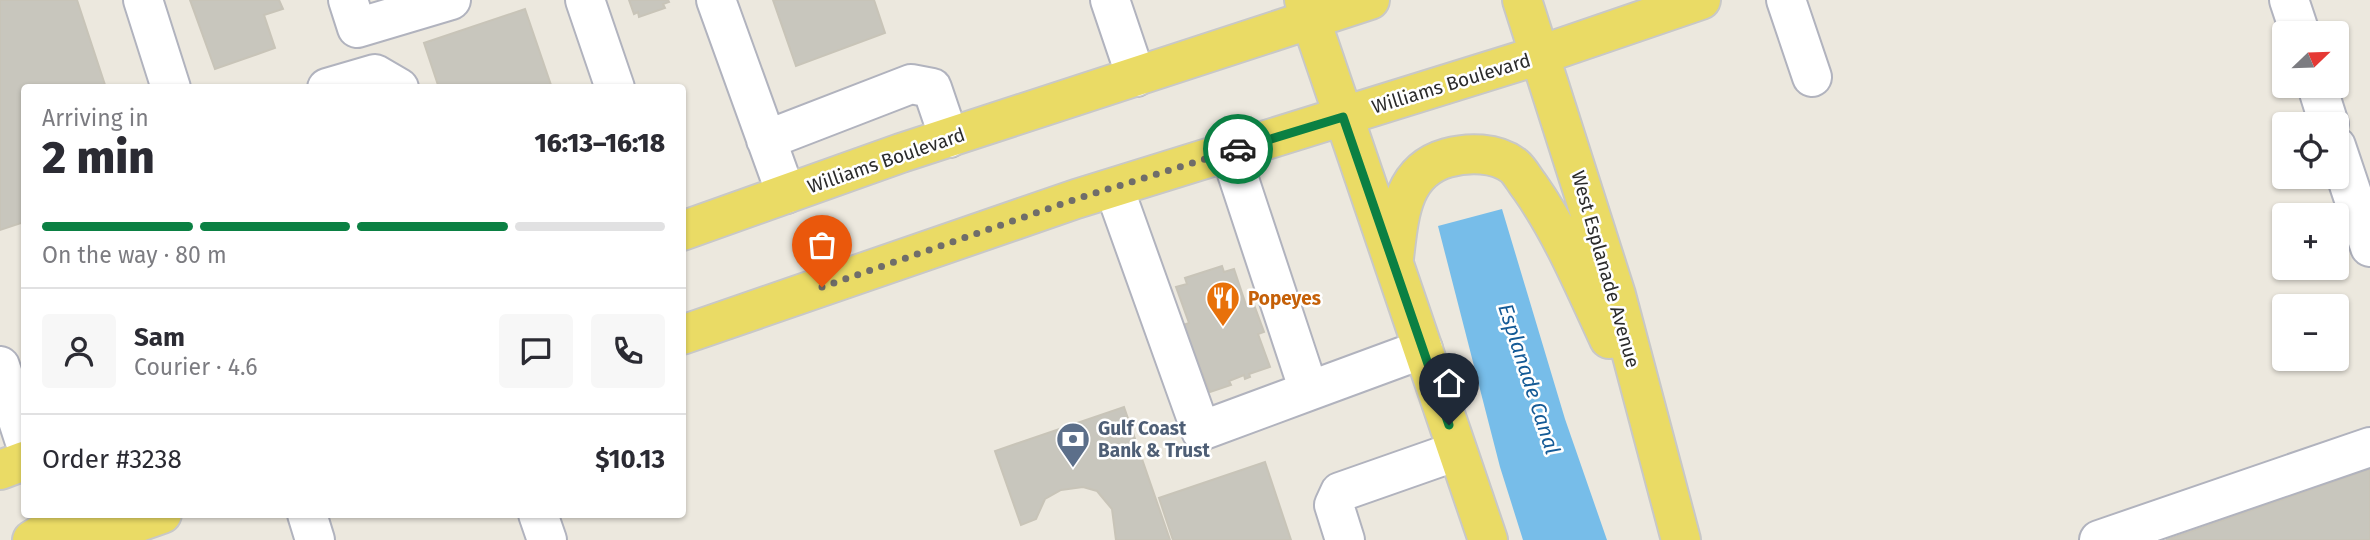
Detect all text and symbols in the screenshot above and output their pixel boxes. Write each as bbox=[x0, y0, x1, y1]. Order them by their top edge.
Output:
north arrow bbox=[2272, 21, 2348, 98]
map controls bbox=[2272, 21, 2349, 371]
street label: Williams Boulevard bbox=[1369, 48, 1533, 119]
text: Arriving in bbox=[42, 104, 149, 132]
button: locate bbox=[2272, 112, 2349, 189]
courier bbox=[1203, 114, 1273, 184]
street label: Williams Boulevard bbox=[804, 123, 968, 198]
text: 16:13–16:18 bbox=[534, 128, 665, 159]
text: 2 min bbox=[42, 130, 155, 185]
icon: car bbox=[1219, 130, 1257, 168]
street label: West Esplanade Avenue bbox=[1566, 168, 1645, 370]
button: + bbox=[2272, 203, 2349, 280]
pin bbox=[792, 215, 852, 287]
icon: bag bbox=[803, 226, 841, 264]
text: On the way · 80 m bbox=[42, 241, 227, 269]
restaurant icon: Popeyes bbox=[1204, 279, 1242, 328]
place label: Popeyes bbox=[1248, 287, 1321, 310]
button: − bbox=[2272, 294, 2349, 371]
water label: Esplanade Canal bbox=[1492, 300, 1566, 458]
button: person bbox=[42, 314, 116, 388]
button: chat bbox=[499, 314, 573, 388]
button: phone bbox=[591, 314, 665, 388]
text: Sam bbox=[134, 322, 185, 353]
text: Courier · 4.6 bbox=[134, 353, 258, 381]
pin bbox=[1419, 353, 1479, 425]
icon: home bbox=[1430, 364, 1468, 402]
place label: Gulf Coast Bank & Trust bbox=[1098, 417, 1210, 462]
bank icon: Gulf Coast Bank & Trust bbox=[1054, 420, 1092, 469]
text: Order #3238 bbox=[42, 444, 182, 475]
text: $10.13 bbox=[595, 444, 665, 475]

